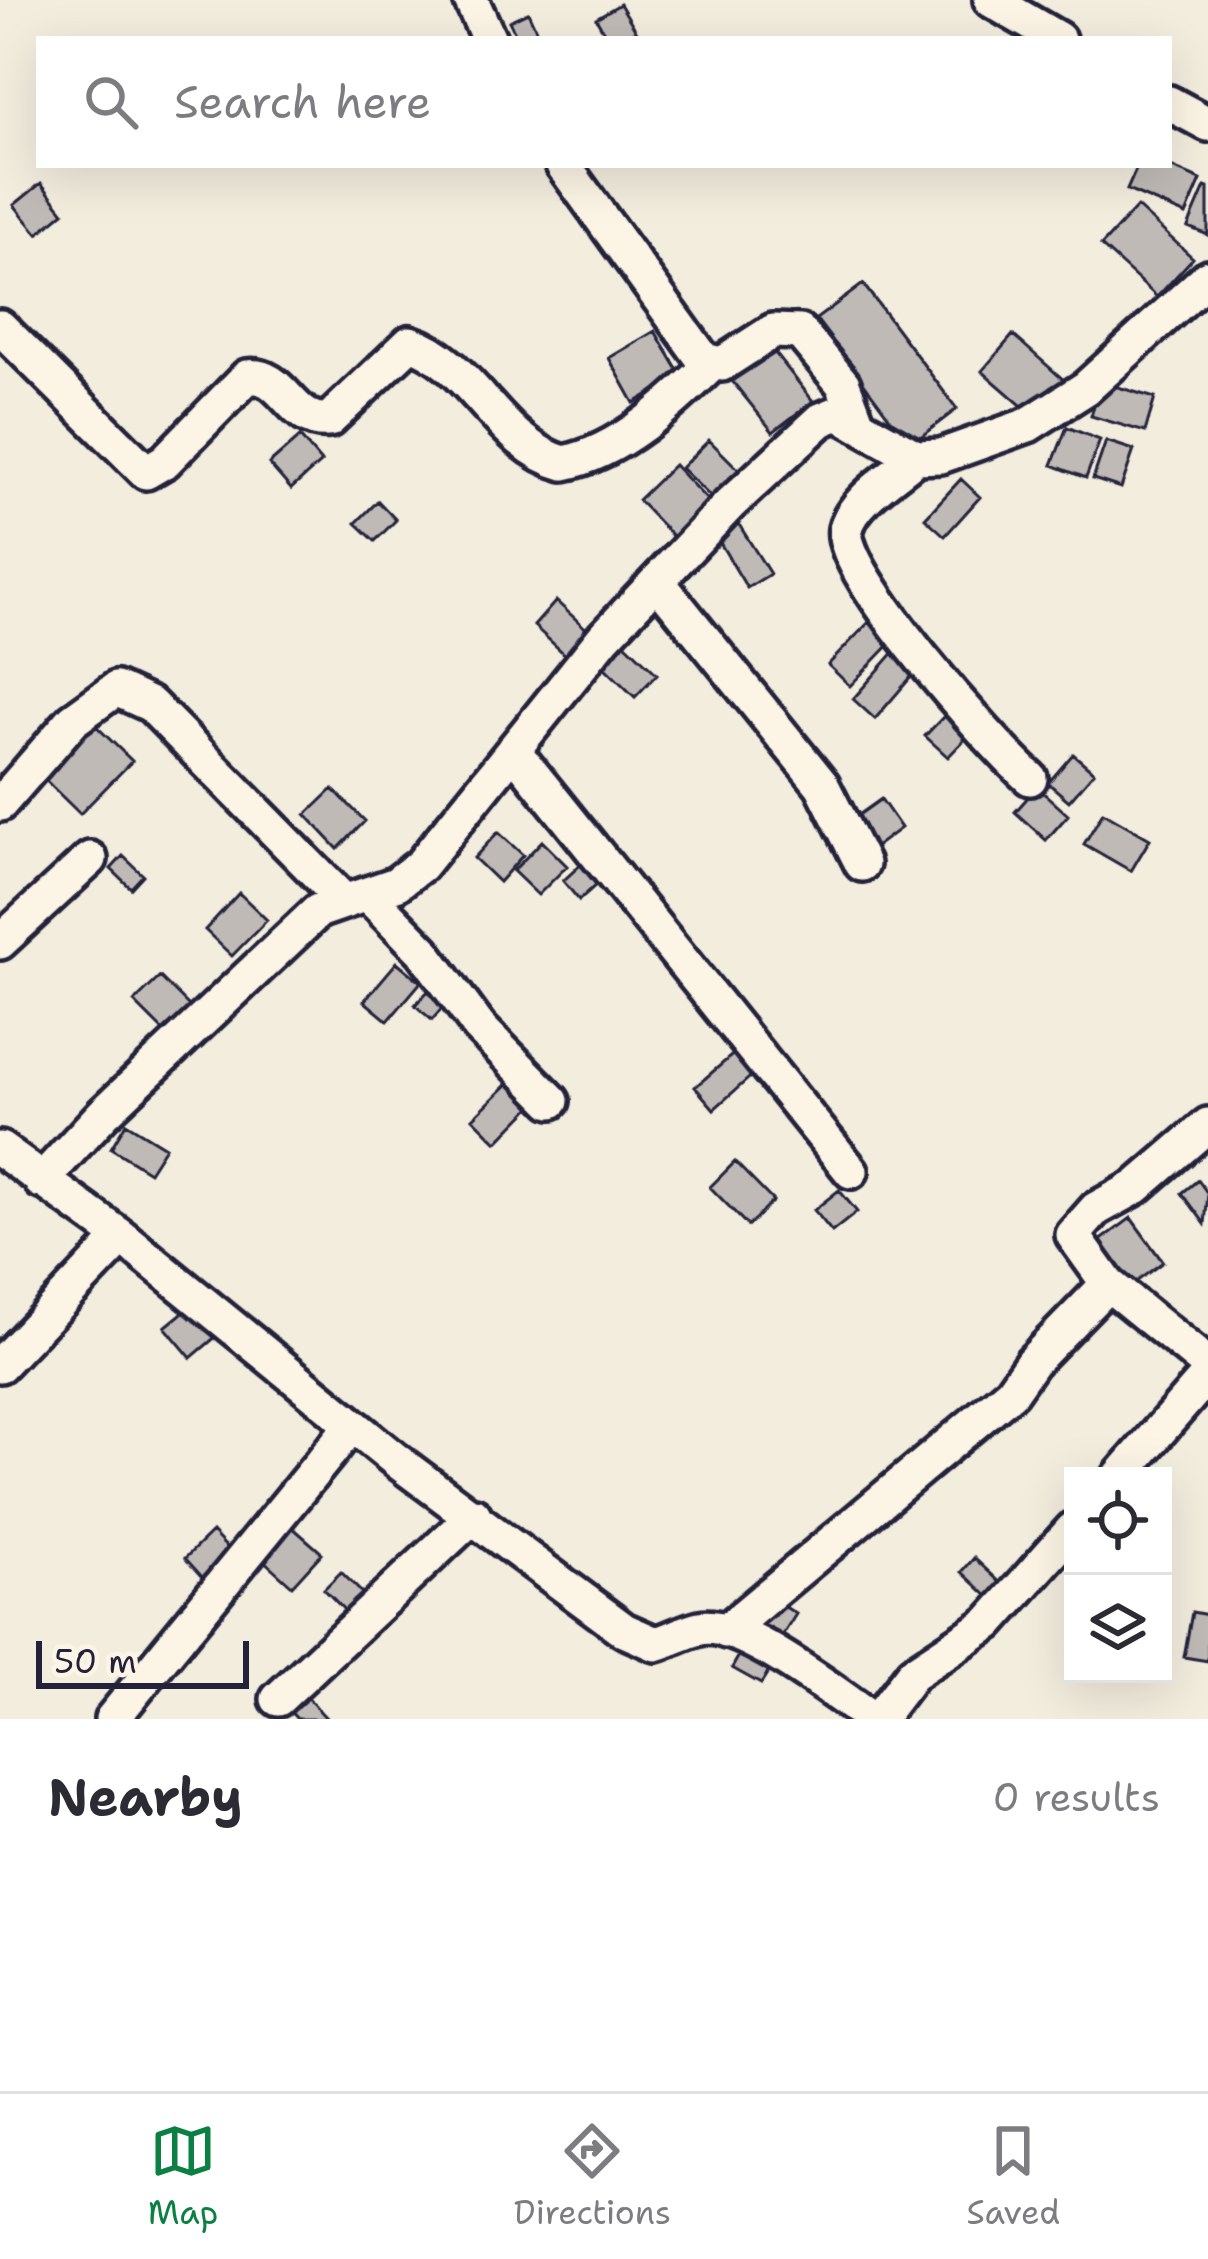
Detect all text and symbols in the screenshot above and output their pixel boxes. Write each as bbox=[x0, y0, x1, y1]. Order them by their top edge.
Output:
search box bbox=[36, 36, 1172, 168]
icon: search bbox=[78, 69, 144, 135]
text: Search here bbox=[174, 72, 431, 132]
map controls bbox=[1064, 1467, 1172, 1683]
button: locate bbox=[1064, 1467, 1172, 1575]
button: layers bbox=[1064, 1575, 1172, 1683]
scale bar bbox=[36, 1635, 249, 1688]
text: 50 m bbox=[54, 1639, 137, 1684]
text: Nearby bbox=[48, 1763, 243, 1831]
text: 0 results bbox=[993, 1771, 1160, 1823]
tab: Map bbox=[148, 2118, 218, 2235]
tab: Directions bbox=[514, 2118, 671, 2235]
tab: Saved bbox=[967, 2118, 1060, 2235]

